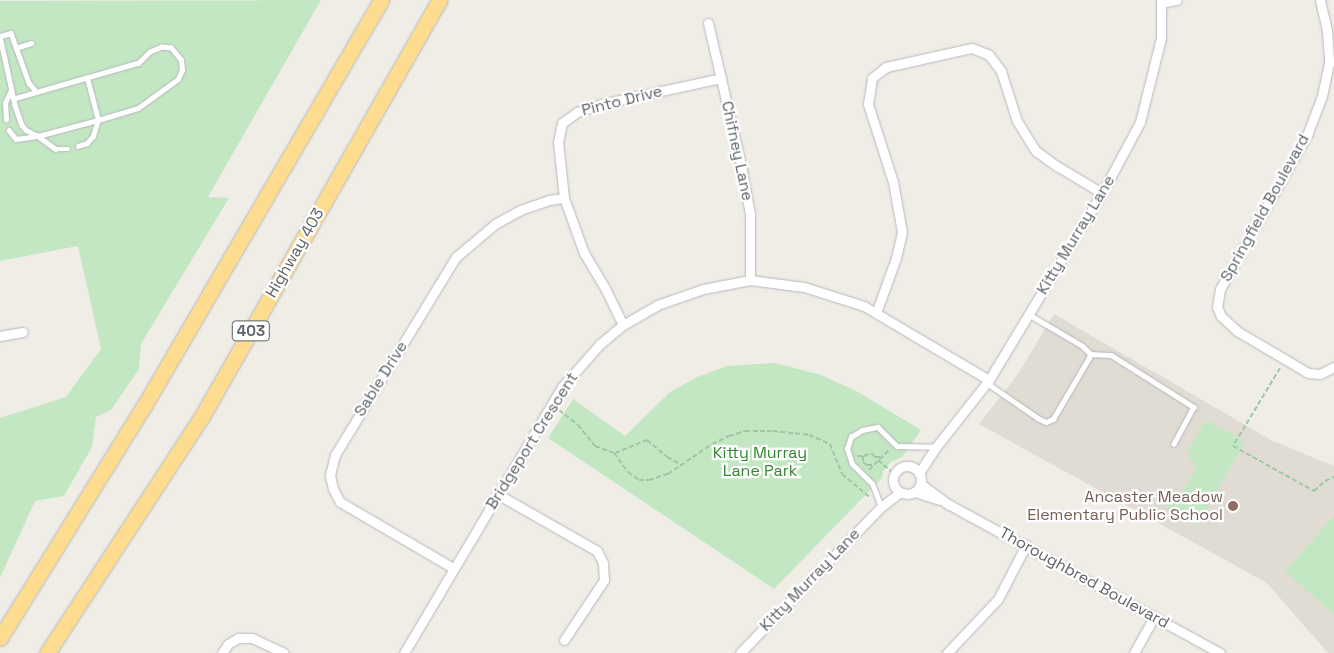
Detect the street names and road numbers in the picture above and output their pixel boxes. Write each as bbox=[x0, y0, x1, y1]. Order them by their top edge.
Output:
street label: Pinto Drive bbox=[580, 82, 664, 120]
street label: Chifney Lane bbox=[717, 99, 757, 203]
street label: Springfield Boulevard bbox=[1216, 131, 1314, 285]
street label: Kitty Murray Lane bbox=[1033, 172, 1119, 298]
street label: Highway 403 bbox=[262, 205, 328, 301]
road number: 403 bbox=[231, 318, 271, 344]
street label: Sable Drive bbox=[350, 338, 412, 420]
street label: Bridgeport Crescent bbox=[482, 369, 582, 513]
street label: Thoroughbred Boulevard bbox=[996, 523, 1172, 633]
street label: Kitty Murray Lane bbox=[756, 525, 864, 635]

